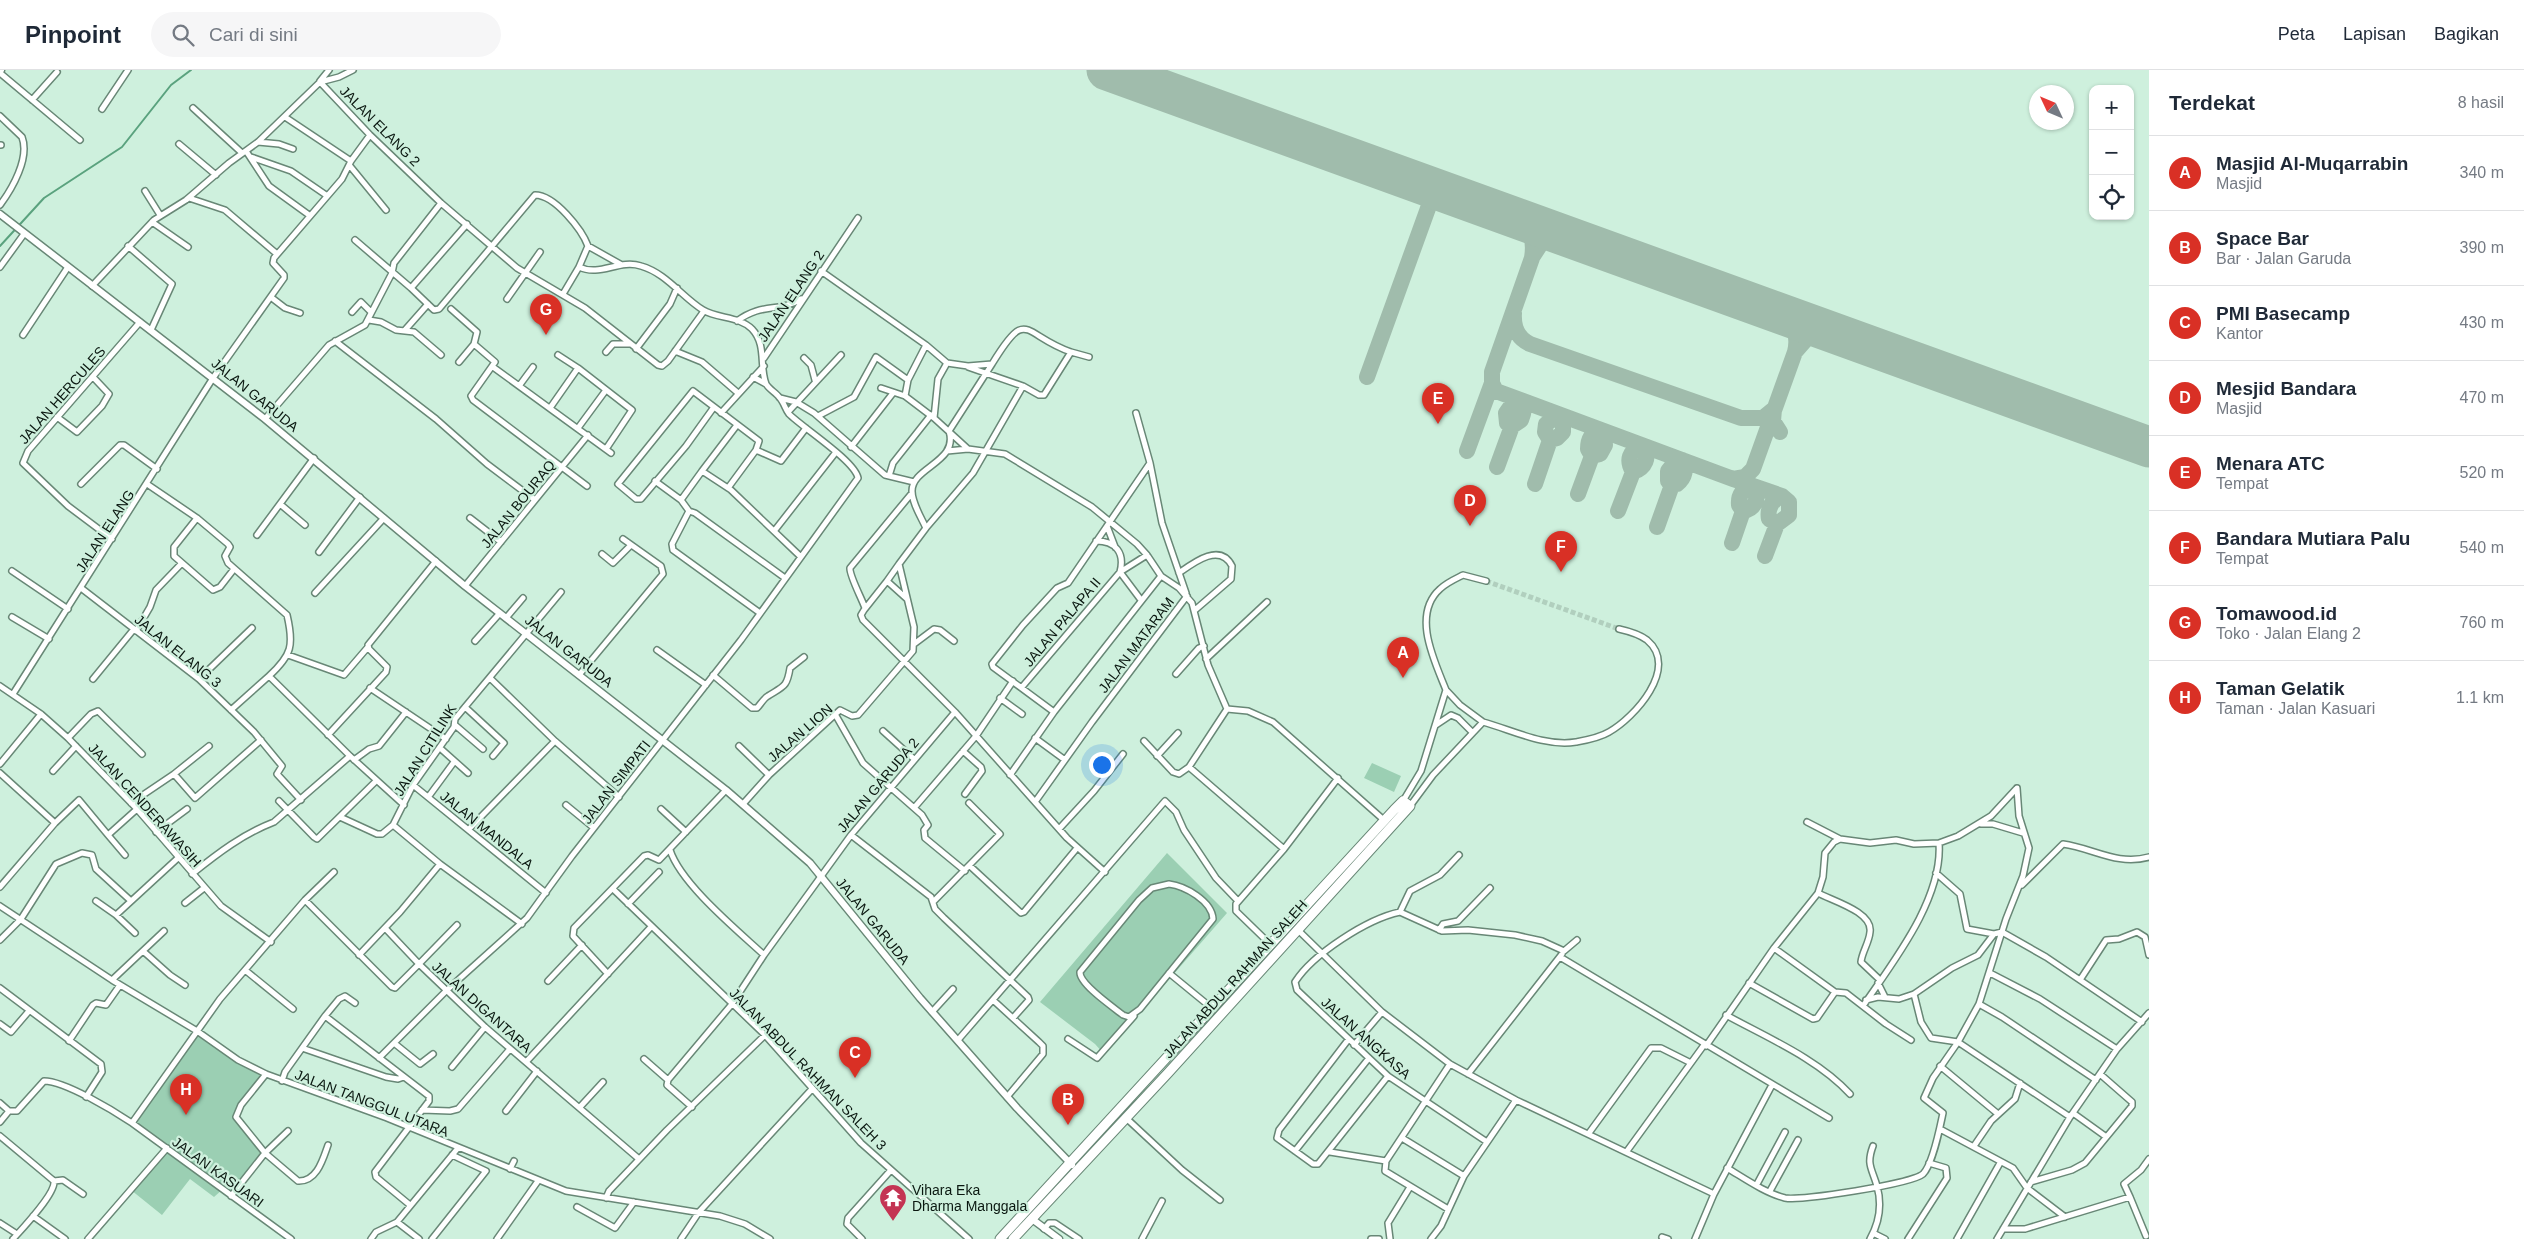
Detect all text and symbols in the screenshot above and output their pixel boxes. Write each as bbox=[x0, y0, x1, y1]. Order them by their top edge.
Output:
search box bbox=[151, 12, 501, 57]
text: Pinpoint bbox=[25, 21, 121, 48]
icon: search bbox=[169, 21, 197, 49]
text: Cari di sini bbox=[209, 24, 298, 45]
text: Peta bbox=[2278, 24, 2315, 44]
text: Lapisan bbox=[2343, 24, 2406, 44]
text: Bagikan bbox=[2434, 24, 2499, 44]
street label: JALAN ELANG 2 bbox=[337, 83, 423, 169]
north arrow bbox=[2029, 85, 2074, 130]
map controls bbox=[2089, 85, 2134, 220]
button: + bbox=[2089, 85, 2134, 130]
text: Terdekat bbox=[2169, 91, 2255, 114]
text: 8 hasil bbox=[2458, 94, 2504, 111]
button: − bbox=[2089, 130, 2134, 175]
text: Masjid Al-Muqarrabin bbox=[2216, 153, 2408, 174]
text: A bbox=[2179, 164, 2191, 181]
text: 340 m bbox=[2460, 164, 2504, 181]
button: locate bbox=[2089, 175, 2134, 220]
text: Masjid bbox=[2216, 175, 2262, 192]
text: Space Bar bbox=[2216, 228, 2309, 249]
text: B bbox=[2179, 239, 2191, 256]
text: 390 m bbox=[2460, 239, 2504, 256]
street label: JALAN ELANG 2 bbox=[755, 247, 828, 345]
text: Bar · Jalan Garuda bbox=[2216, 250, 2351, 267]
pin: G bbox=[530, 294, 562, 335]
text: PMI Basecamp bbox=[2216, 303, 2350, 324]
text: C bbox=[2179, 314, 2191, 331]
text: 430 m bbox=[2460, 314, 2504, 331]
text: Kantor bbox=[2216, 325, 2263, 342]
street label: JALAN HERCULES bbox=[15, 343, 109, 447]
street label: JALAN GARUDA bbox=[208, 355, 302, 435]
text: Mesjid Bandara bbox=[2216, 378, 2356, 399]
pin: E bbox=[1422, 383, 1454, 424]
text: D bbox=[2179, 389, 2191, 406]
text: 470 m bbox=[2460, 389, 2504, 406]
text: Masjid bbox=[2216, 400, 2262, 417]
text: Menara ATC bbox=[2216, 453, 2325, 474]
street label: JALAN BOURAQ bbox=[478, 457, 558, 551]
text: E bbox=[2180, 464, 2190, 481]
text: 520 m bbox=[2460, 464, 2504, 481]
text: Tempat bbox=[2216, 475, 2268, 492]
pin: D bbox=[1454, 485, 1486, 526]
street label: JALAN ELANG bbox=[72, 487, 138, 575]
text: Bandara Mutiara Palu bbox=[2216, 528, 2410, 549]
pin: F bbox=[1545, 531, 1577, 572]
text: F bbox=[2180, 539, 2190, 556]
text: 540 m bbox=[2460, 539, 2504, 556]
text: Tempat bbox=[2216, 550, 2268, 567]
street label: JALAN PALAPA II bbox=[1020, 574, 1104, 670]
street label: JALAN MATARAM bbox=[1095, 594, 1177, 696]
text: Tomawood.id bbox=[2216, 603, 2337, 624]
street label: JALAN ELANG 3 bbox=[132, 611, 225, 691]
street label: JALAN GARUDA bbox=[522, 612, 617, 691]
text: G bbox=[2179, 614, 2191, 631]
text: 760 m bbox=[2460, 614, 2504, 631]
text: Toko · Jalan Elang 2 bbox=[2216, 625, 2361, 642]
pin: A bbox=[1387, 637, 1419, 678]
text: Taman Gelatik bbox=[2216, 678, 2344, 699]
text: H bbox=[2179, 689, 2191, 706]
text: 1.1 km bbox=[2456, 689, 2504, 706]
text: Taman · Jalan Kasuari bbox=[2216, 700, 2375, 717]
street label: JALAN CITILINK bbox=[390, 701, 460, 799]
street label: JALAN LION bbox=[765, 701, 835, 765]
street label: JALAN GARUDA 2 bbox=[834, 734, 922, 835]
street label: JALAN SIMPATI bbox=[578, 737, 654, 827]
street label: JALAN CENDERAWASIH bbox=[85, 740, 205, 870]
your location bbox=[1089, 752, 1115, 778]
street label: JALAN MANDALA bbox=[437, 788, 537, 873]
street label: JALAN GARUDA bbox=[833, 874, 913, 968]
street label: JALAN ABDUL RAHMAN SALEH bbox=[1160, 897, 1310, 1061]
street label: JALAN DIGANTARA bbox=[429, 958, 535, 1056]
street label: JALAN ABDUL RAHMAN SALEH 3 bbox=[726, 985, 890, 1153]
street label: JALAN ANGKASA bbox=[1318, 994, 1414, 1083]
pin: C bbox=[839, 1037, 871, 1078]
street label: JALAN TANGGUL UTARA bbox=[293, 1066, 452, 1140]
pin: H bbox=[170, 1074, 202, 1115]
pin: B bbox=[1052, 1084, 1084, 1125]
street label: JALAN KASUARI bbox=[169, 1134, 267, 1210]
place label: Vihara Eka Dharma Manggala bbox=[912, 1182, 1027, 1214]
temple icon: Vihara Eka Dharma Manggala bbox=[878, 1183, 908, 1222]

